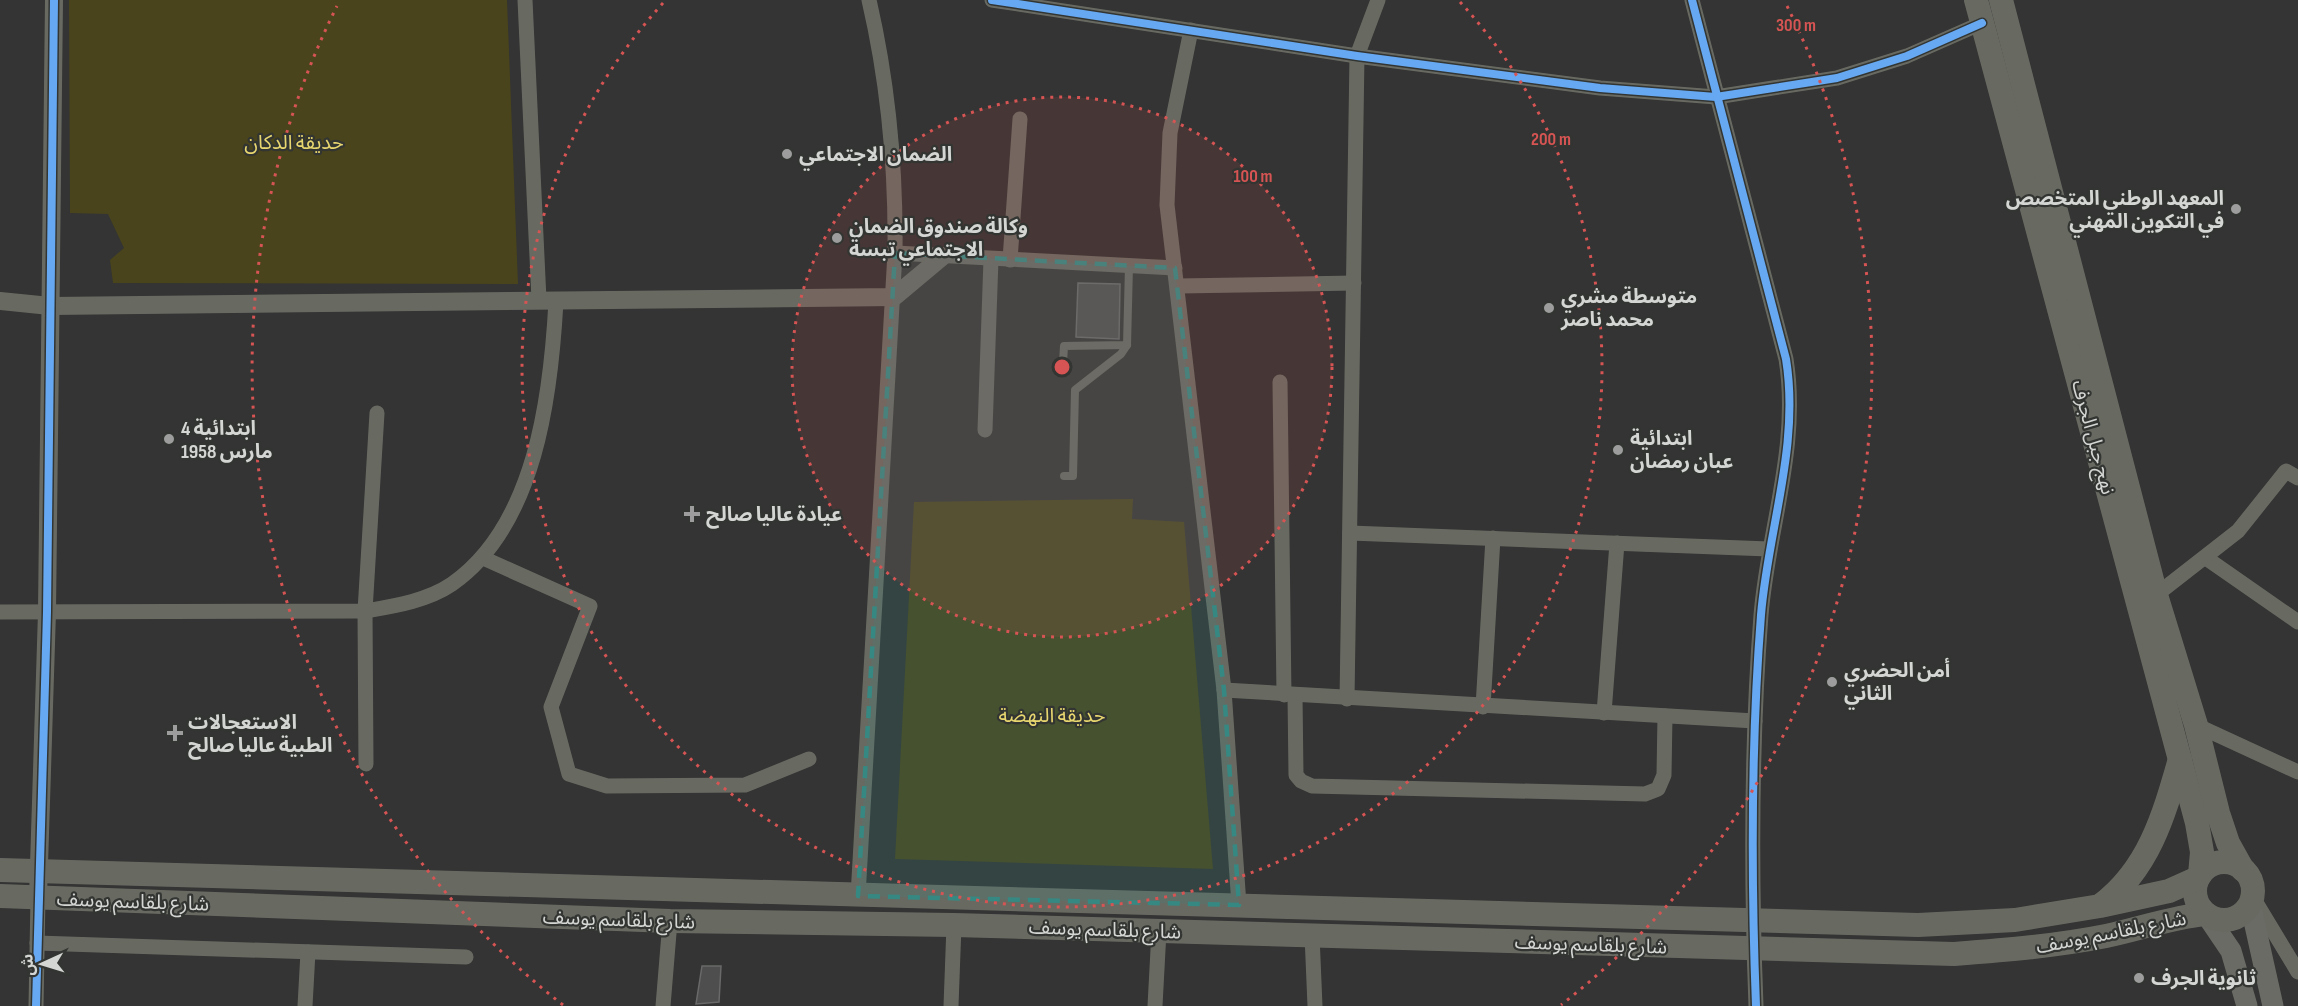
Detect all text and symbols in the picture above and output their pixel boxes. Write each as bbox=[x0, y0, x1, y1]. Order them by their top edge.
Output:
text: 300 m bbox=[1776, 15, 1816, 36]
text: 200 m bbox=[1531, 129, 1571, 150]
park label: حديقة الدكان bbox=[244, 131, 344, 155]
place label: الضمان الاجتماعي bbox=[799, 143, 952, 171]
marker: الضمان الاجتماعي bbox=[780, 147, 794, 161]
text: 100 m bbox=[1234, 166, 1273, 187]
place label: المعهد الوطني المتخصص في التكوين المهني bbox=[2006, 187, 2224, 238]
marker: المعهد الوطني المتخصص في التكوين المهني bbox=[2229, 202, 2243, 216]
place label: وكالة صندوق الضمان الاجتماعي تبسة bbox=[849, 215, 1028, 266]
marker: وكالة صندوق الضمان الاجتماعي تبسة bbox=[830, 231, 844, 245]
place label: متوسطة مشري محمد ناصر bbox=[1560, 285, 1697, 332]
marker: متوسطة مشري محمد ناصر bbox=[1542, 301, 1556, 315]
centre of rings bbox=[1052, 357, 1072, 377]
street label: نهج جبل الجرف bbox=[2064, 377, 2120, 498]
place label: ابتدائية 4 مارس 1958 bbox=[181, 417, 273, 464]
place label: ابتدائية عبان رمضان bbox=[1630, 427, 1733, 474]
marker: ابتدائية 4 مارس 1958 bbox=[162, 432, 176, 446]
marker: ابتدائية عبان رمضان bbox=[1611, 443, 1625, 457]
place label: عيادة عاليا صالح bbox=[706, 503, 842, 529]
marker: عيادة عاليا صالح bbox=[683, 505, 701, 523]
place label: أمن الحضري الثاني bbox=[1844, 657, 1950, 710]
marker: أمن الحضري الثاني bbox=[1825, 675, 1839, 689]
park label: حديقة النهضة bbox=[999, 704, 1105, 728]
place label: الاستعجالات الطبية عاليا صالح bbox=[188, 711, 332, 760]
marker: الاستعجالات الطبية عاليا صالح bbox=[166, 724, 184, 742]
street label: شارع بلقاسم يوسف bbox=[56, 887, 210, 919]
street label: شارع بلقاسم يوسف bbox=[542, 905, 696, 937]
street label: شارع بلقاسم يوسف bbox=[2034, 907, 2189, 961]
street label: شارع بلقاسم يوسف bbox=[1028, 915, 1182, 947]
street label: شارع بلقاسم يوسف bbox=[1514, 930, 1668, 962]
north arrow bbox=[12, 934, 72, 994]
text: ش bbox=[18, 953, 39, 977]
place label: ثانوية الجرف bbox=[2151, 967, 2256, 991]
marker: ثانوية الجرف bbox=[2132, 971, 2146, 985]

